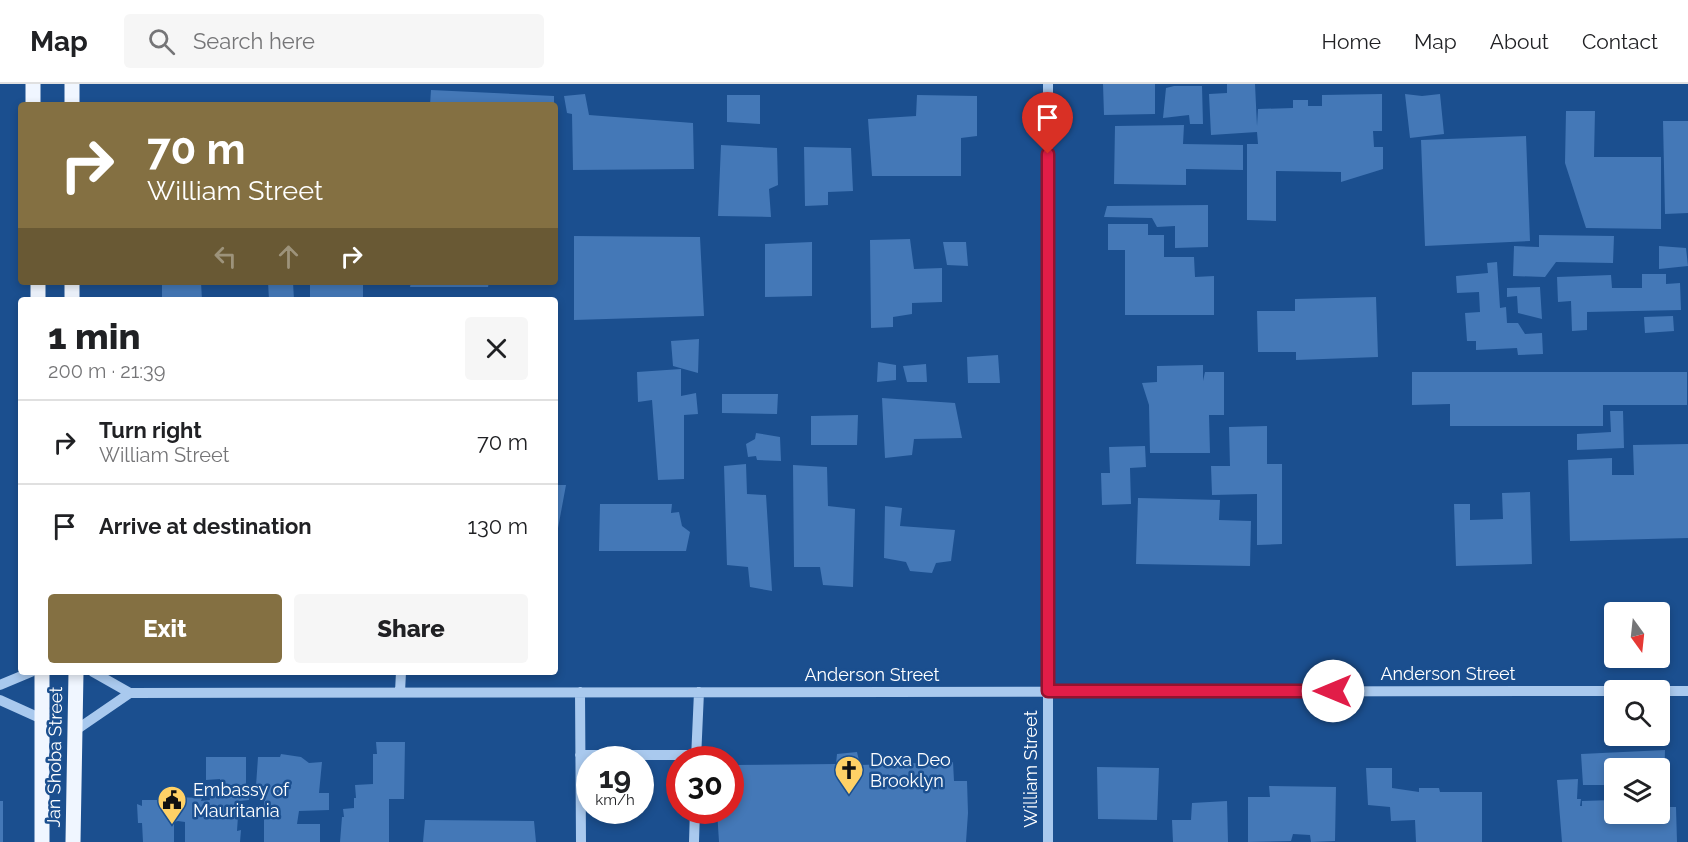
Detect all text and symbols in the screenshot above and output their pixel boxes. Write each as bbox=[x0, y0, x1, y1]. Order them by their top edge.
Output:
search box bbox=[124, 14, 544, 68]
text: Map bbox=[30, 25, 88, 58]
icon: search bbox=[145, 25, 178, 58]
text: Search here bbox=[193, 28, 315, 54]
text: Home bbox=[1322, 29, 1381, 54]
text: Map bbox=[1414, 29, 1457, 54]
text: About bbox=[1490, 29, 1549, 54]
text: Contact bbox=[1582, 29, 1658, 54]
pin bbox=[1022, 92, 1073, 154]
icon: arrive bbox=[1031, 101, 1064, 134]
text: 70 m bbox=[147, 125, 246, 174]
icon: right bbox=[48, 126, 126, 204]
text: William Street bbox=[147, 175, 323, 206]
icon: left bbox=[209, 240, 242, 273]
icon: ahead bbox=[272, 240, 305, 273]
icon: right bbox=[335, 240, 368, 273]
text: 1 min bbox=[48, 315, 140, 357]
button: close bbox=[465, 317, 528, 380]
text: 200 m · 21:39 bbox=[48, 359, 166, 383]
text: Turn right bbox=[99, 417, 202, 443]
icon: right bbox=[48, 426, 81, 459]
text: 70 m bbox=[477, 429, 528, 455]
text: William Street bbox=[99, 443, 229, 467]
icon: arrive bbox=[48, 510, 81, 543]
text: Arrive at destination bbox=[99, 513, 312, 539]
text: 130 m bbox=[468, 513, 528, 539]
button: Exit bbox=[48, 594, 282, 663]
button: Share bbox=[294, 594, 528, 663]
north arrow bbox=[1604, 602, 1670, 668]
map controls bbox=[1604, 602, 1670, 824]
position arrow bbox=[1301, 659, 1365, 723]
street label: Anderson Street bbox=[1380, 663, 1516, 684]
street label: Anderson Street bbox=[804, 664, 940, 685]
button: search bbox=[1604, 680, 1670, 746]
street label: Jan Shoba Street bbox=[43, 686, 66, 828]
street label: William Street bbox=[1020, 710, 1041, 828]
speed limit sign: 30 bbox=[666, 746, 744, 824]
place label: Doxa Deo Brooklyn bbox=[870, 749, 951, 791]
church icon: Doxa Deo Brooklyn bbox=[833, 754, 865, 796]
button: layers bbox=[1604, 758, 1670, 824]
text: 19 bbox=[599, 760, 631, 795]
place label: Embassy of Mauritania bbox=[193, 779, 290, 821]
public building icon: Embassy of Mauritania bbox=[156, 784, 188, 826]
text: km/h bbox=[595, 791, 635, 809]

